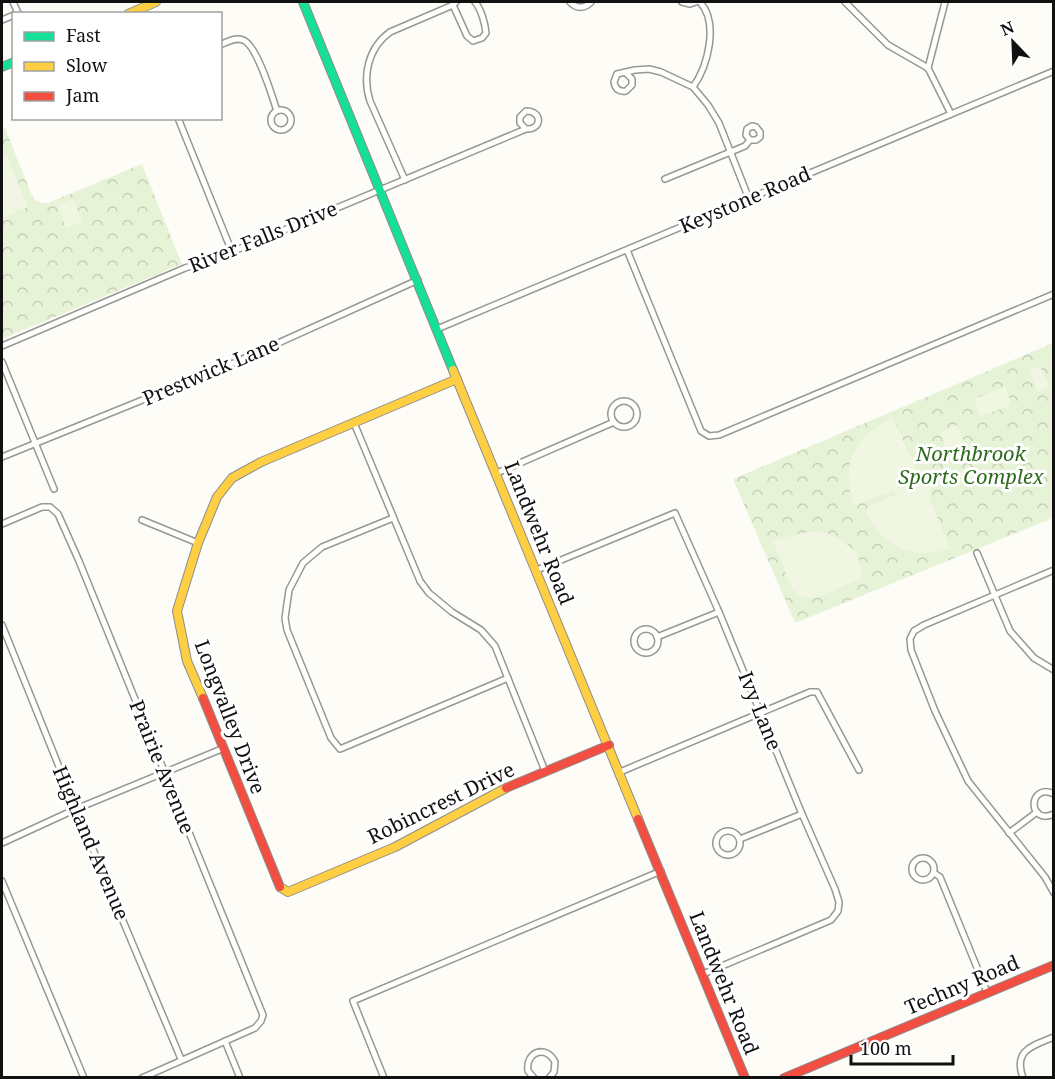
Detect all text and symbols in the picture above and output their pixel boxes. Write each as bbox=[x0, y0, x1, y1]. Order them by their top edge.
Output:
legend bbox=[12, 12, 222, 120]
north arrow bbox=[983, 12, 1043, 72]
text: N bbox=[997, 15, 1018, 41]
text: Fast bbox=[66, 23, 101, 47]
text: Slow bbox=[66, 53, 108, 77]
text: Jam bbox=[65, 83, 100, 107]
street label: Keystone Road bbox=[675, 160, 815, 239]
street label: River Falls Drive bbox=[185, 194, 341, 279]
street label: Prestwick Lane bbox=[138, 330, 283, 411]
park label: Northbrook Sports Complex bbox=[898, 440, 1045, 490]
street label: Landwehr Road bbox=[498, 457, 581, 609]
street label: Longvalley Drive bbox=[189, 636, 272, 798]
street label: Ivy Lane bbox=[732, 667, 788, 754]
street label: Prairie Avenue bbox=[123, 696, 202, 838]
street label: Robincrest Drive bbox=[363, 755, 519, 850]
street label: Highland Avenue bbox=[47, 762, 136, 924]
street label: Landwehr Road bbox=[683, 907, 766, 1059]
street label: Techny Road bbox=[901, 948, 1023, 1021]
scale bar bbox=[851, 1028, 953, 1066]
text: 100 m bbox=[860, 1036, 912, 1060]

